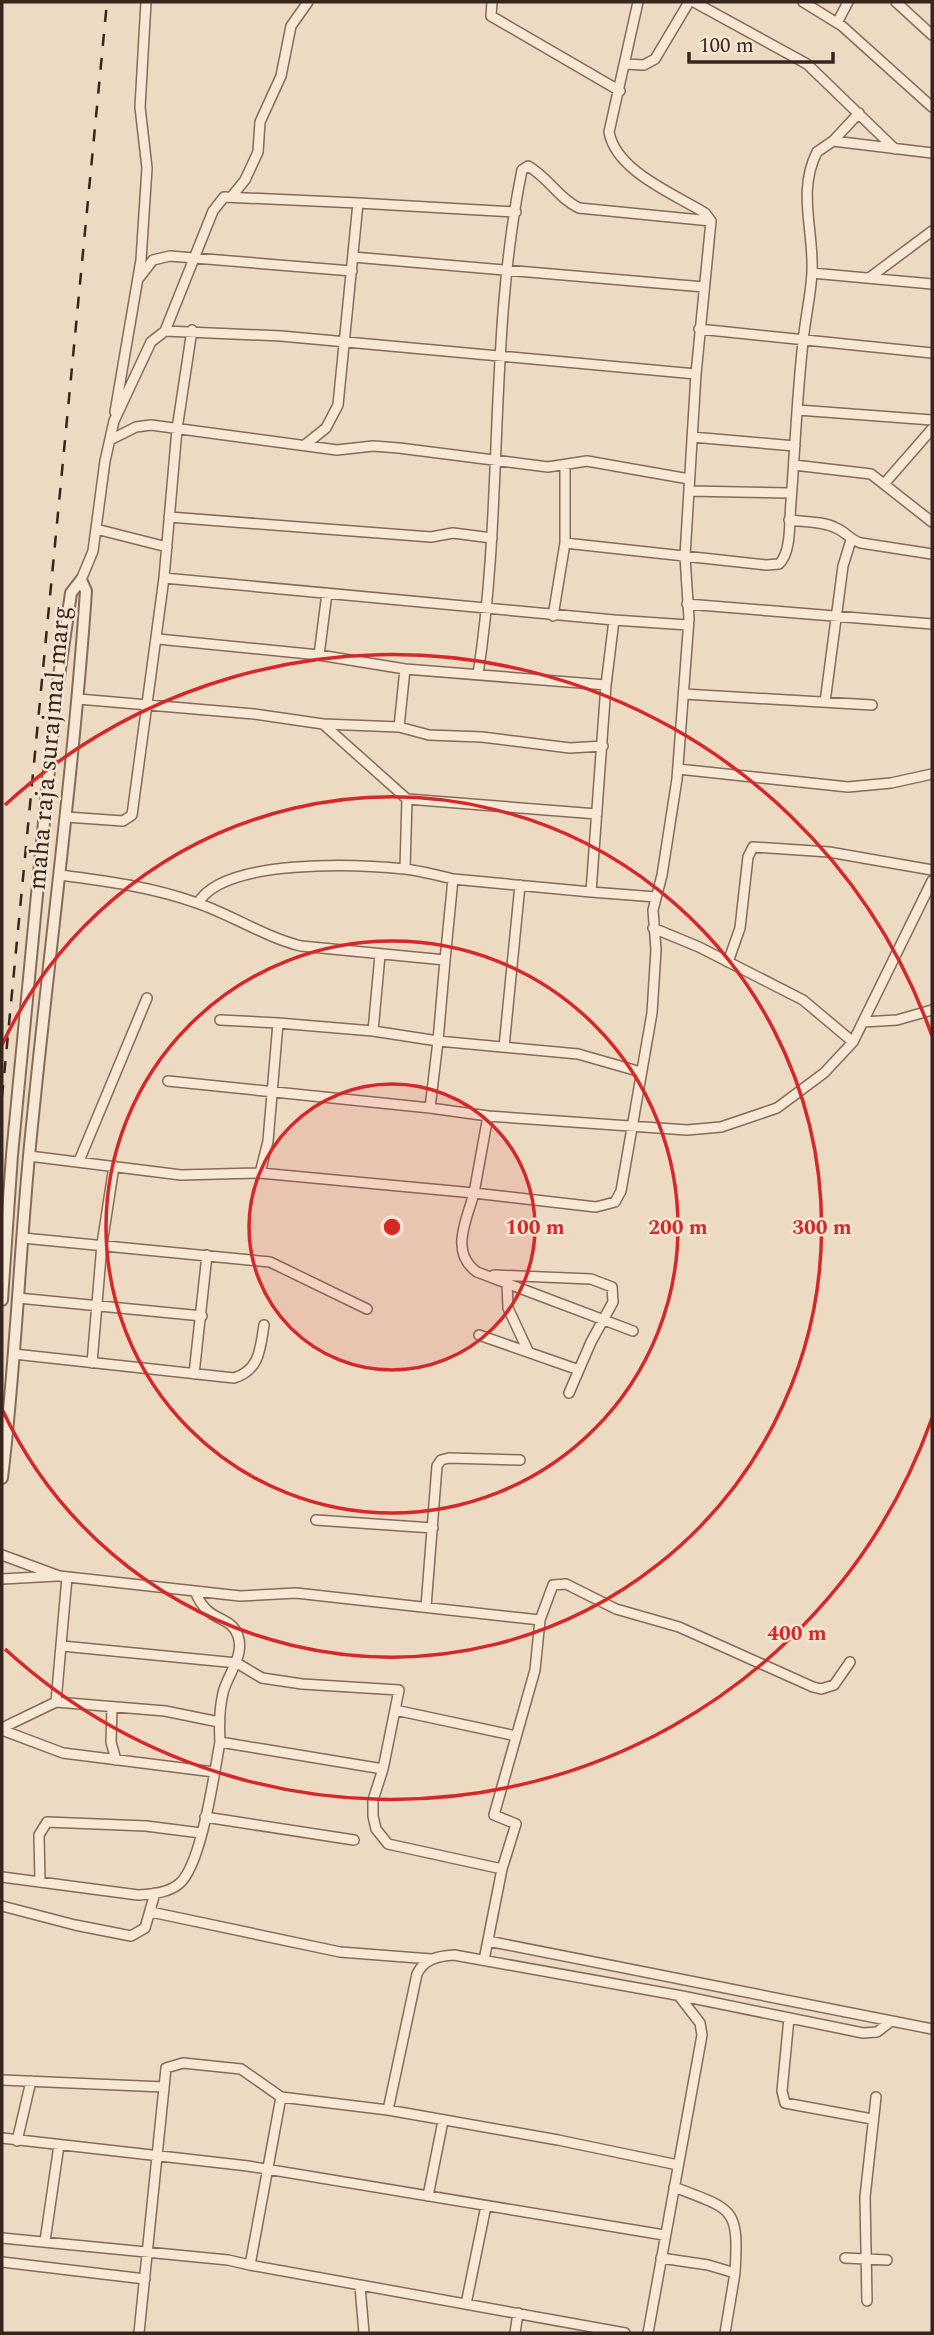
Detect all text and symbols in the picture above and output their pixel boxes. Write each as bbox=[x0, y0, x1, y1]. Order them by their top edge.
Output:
scale bar bbox=[689, 21, 832, 65]
text: 100 m bbox=[699, 30, 754, 62]
street label: maha raja surajmal marg bbox=[17, 604, 81, 892]
text: 100 m bbox=[505, 1212, 565, 1244]
text: 200 m bbox=[648, 1212, 708, 1244]
text: 300 m bbox=[792, 1212, 852, 1244]
centre of rings bbox=[380, 1215, 404, 1239]
text: 400 m bbox=[767, 1618, 827, 1650]

